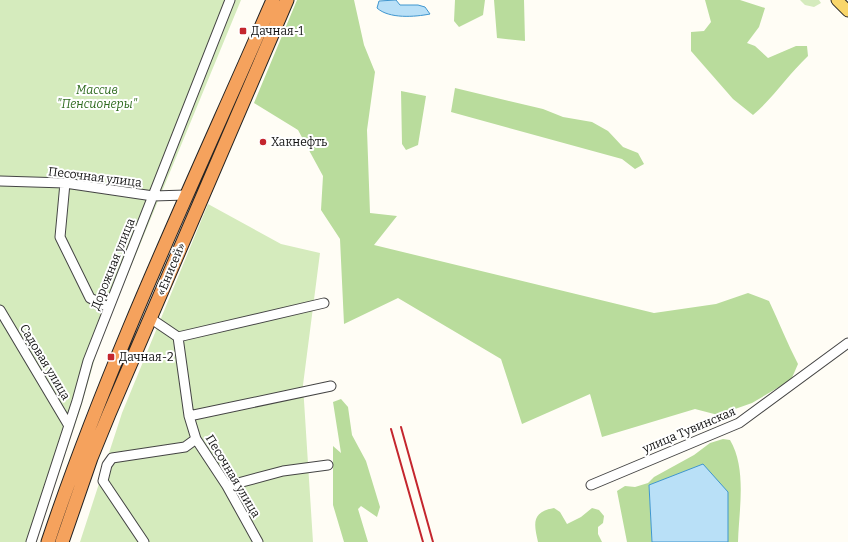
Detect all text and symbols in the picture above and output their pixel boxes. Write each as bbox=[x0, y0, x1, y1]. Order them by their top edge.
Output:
place label: Дачная-1 bbox=[251, 24, 304, 38]
marker: Дачная-1 bbox=[238, 26, 248, 36]
park label: Массив "Пенсионеры" bbox=[57, 83, 138, 111]
place label: Хакнефть bbox=[271, 135, 327, 149]
marker: Хакнефть bbox=[258, 137, 268, 147]
street label: Песочная улица bbox=[47, 164, 143, 190]
street label: Дорожная улица bbox=[88, 216, 138, 312]
street label: «Енисей» bbox=[154, 241, 188, 297]
street label: Садовая улица bbox=[17, 322, 73, 403]
place label: Дачная-2 bbox=[119, 350, 173, 364]
marker: Дачная-2 bbox=[106, 352, 116, 362]
street label: улица Тувинская bbox=[640, 404, 738, 456]
street label: Песочная улица bbox=[203, 432, 263, 520]

